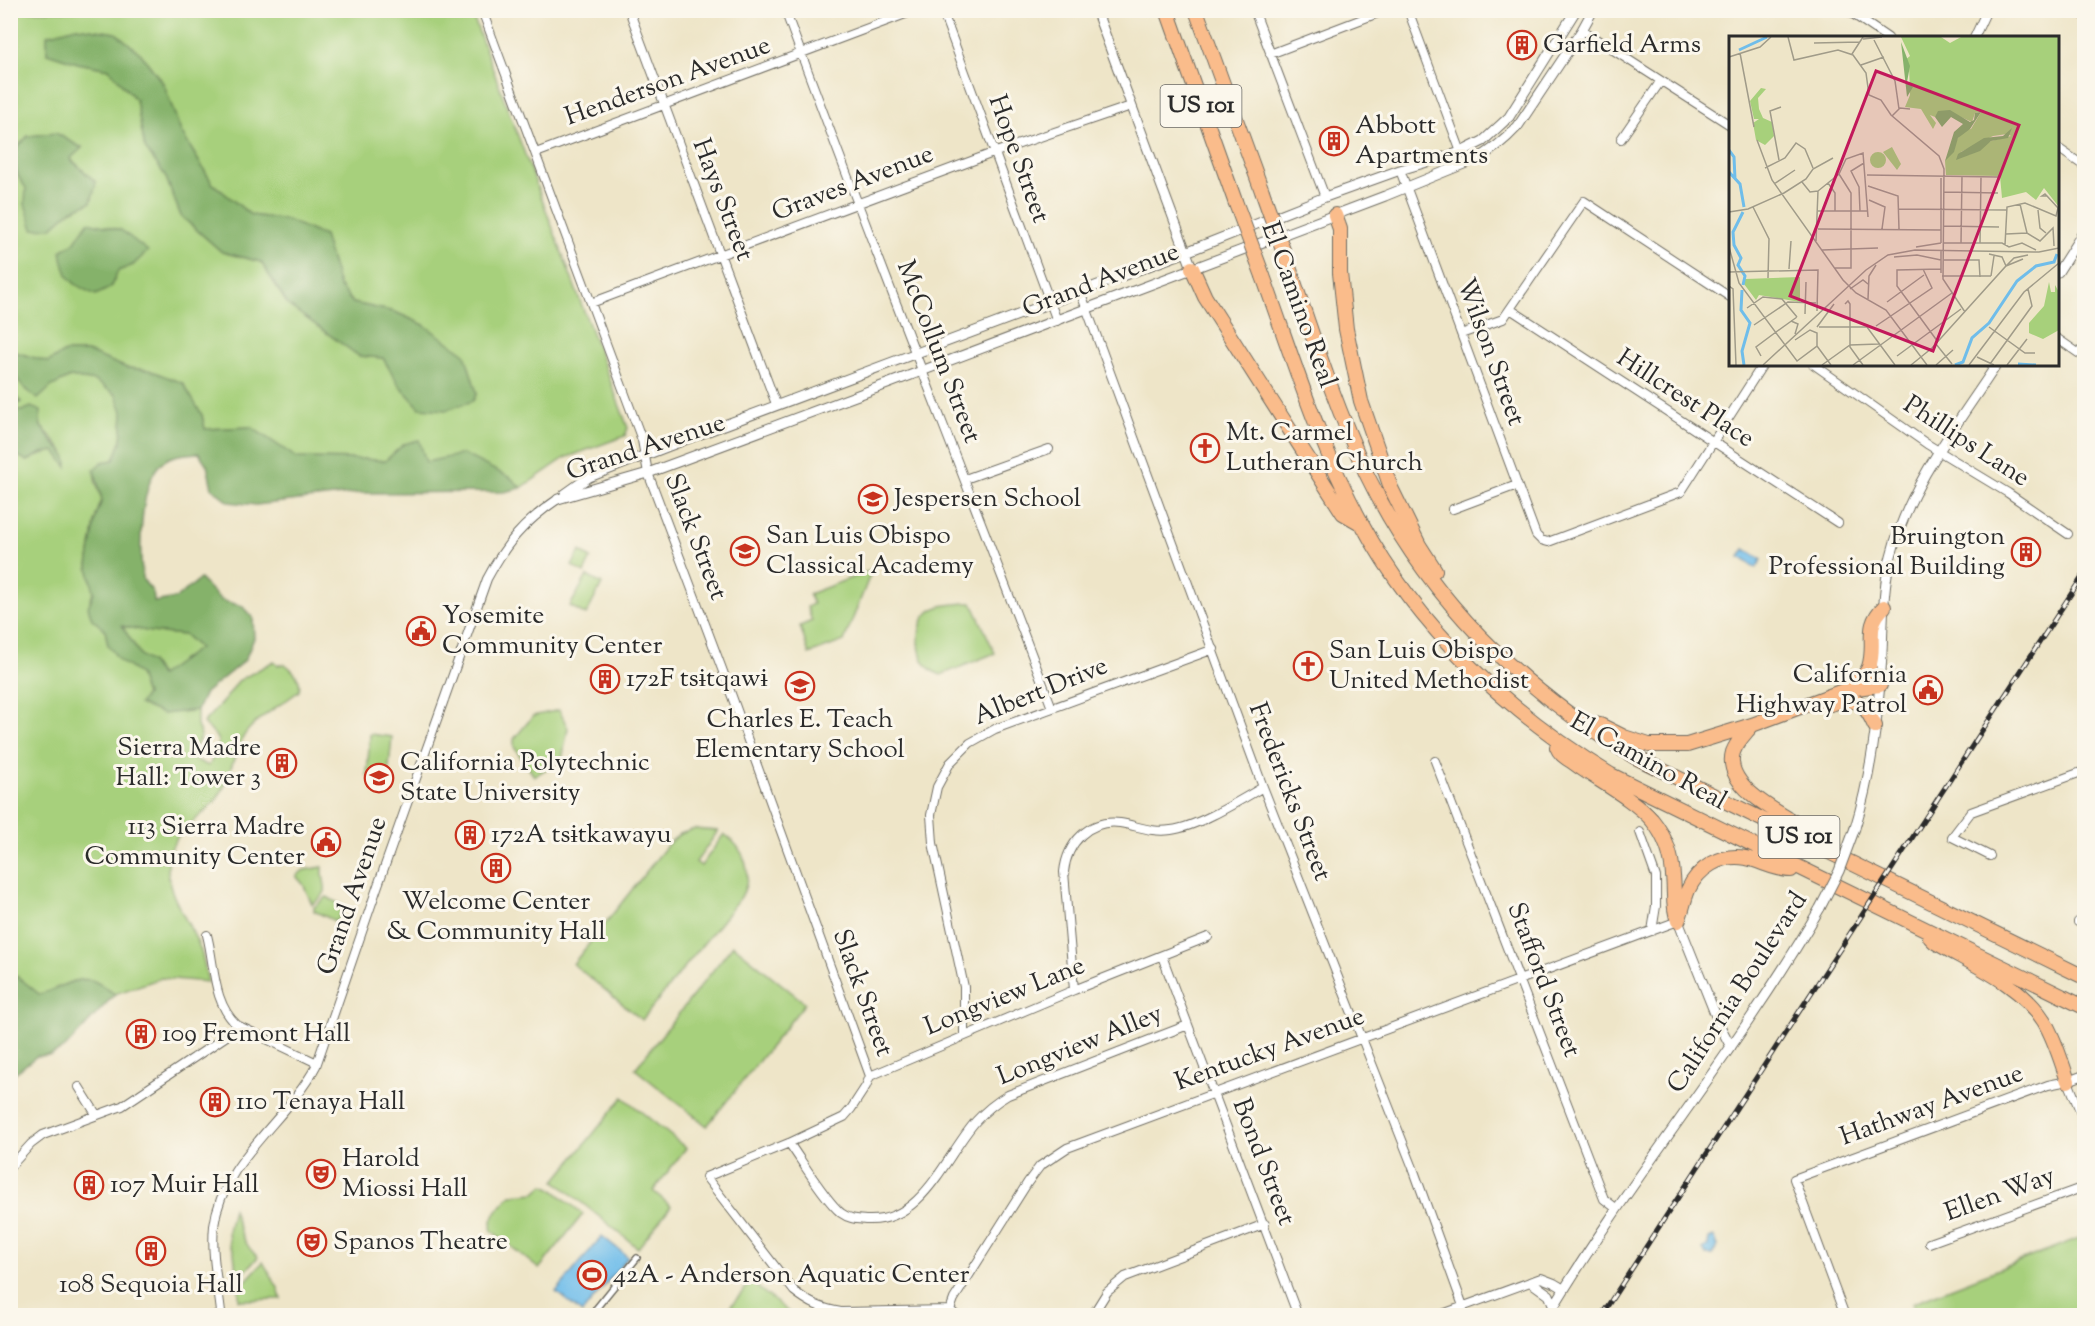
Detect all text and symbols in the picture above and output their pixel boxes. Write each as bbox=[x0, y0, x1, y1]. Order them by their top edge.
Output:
place label: Garfield Arms bbox=[1543, 27, 1701, 64]
street label: Henderson Avenue bbox=[560, 28, 776, 136]
building icon: Garfield Arms bbox=[1506, 29, 1538, 61]
inset map bbox=[1729, 36, 2059, 366]
road number: US 101 bbox=[1160, 85, 1242, 127]
street label: Hope Street bbox=[978, 90, 1058, 228]
place label: Abbott Apartments bbox=[1355, 108, 1488, 175]
building icon: Abbott Apartments bbox=[1318, 125, 1350, 157]
street label: Hays Street bbox=[682, 134, 762, 266]
street label: Graves Avenue bbox=[767, 136, 939, 232]
street label: El Camino Real bbox=[1251, 217, 1345, 393]
street label: Grand Avenue bbox=[1017, 234, 1185, 328]
street label: McCollum Street bbox=[886, 255, 990, 449]
street label: Wilson Street bbox=[1446, 273, 1534, 431]
street label: Hillcrest Place bbox=[1609, 340, 1761, 458]
street label: Phillips Lane bbox=[1895, 387, 2037, 497]
street label: Grand Avenue bbox=[562, 405, 730, 491]
place label: Mt. Carmel Lutheran Church bbox=[1226, 415, 1423, 482]
church icon: Mt. Carmel Lutheran Church bbox=[1189, 432, 1221, 464]
street label: Slack Street bbox=[654, 468, 736, 606]
place label: Jespersen School bbox=[892, 481, 1081, 518]
school or university icon: Jespersen School bbox=[857, 483, 889, 515]
place label: San Luis Obispo Classical Academy bbox=[766, 518, 974, 585]
place label: Bruington Professional Building bbox=[1769, 519, 2005, 586]
school or university icon: San Luis Obispo Classical Academy bbox=[729, 535, 761, 567]
building icon: Bruington Professional Building bbox=[2010, 536, 2042, 568]
place label: Yosemite Community Center bbox=[442, 598, 663, 665]
public building icon: Yosemite Community Center bbox=[405, 615, 437, 647]
place label: San Luis Obispo United Methodist bbox=[1329, 633, 1529, 700]
street label: Albert Drive bbox=[968, 648, 1114, 736]
church icon: San Luis Obispo United Methodist bbox=[1292, 650, 1324, 682]
place label: California Highway Patrol bbox=[1736, 657, 1907, 724]
place label: 172F tsɨtqawɨ bbox=[626, 661, 768, 698]
building icon: 172F tsɨtqawɨ bbox=[589, 663, 621, 695]
school or university icon: Charles E. Teach Elementary School bbox=[784, 670, 816, 702]
public building icon: California Highway Patrol bbox=[1912, 674, 1944, 706]
street label: Fredericks Street bbox=[1238, 698, 1340, 887]
place label: Charles E. Teach Elementary School bbox=[695, 702, 905, 769]
street label: El Camino Real bbox=[1563, 704, 1733, 820]
place label: Sierra Madre Hall: Tower 3 bbox=[116, 730, 261, 797]
place label: California Polytechnic State University bbox=[400, 745, 650, 812]
building icon: Sierra Madre Hall: Tower 3 bbox=[266, 747, 298, 779]
school or university icon: California Polytechnic State University bbox=[363, 762, 395, 794]
place label: 113 Sierra Madre Community Center bbox=[85, 809, 305, 876]
street label: Grand Avenue bbox=[309, 812, 397, 980]
road number: US 101 bbox=[1758, 816, 1840, 858]
place label: 172A tsɨtkawayu bbox=[491, 817, 671, 854]
building icon: 172A tsɨtkawayu bbox=[454, 819, 486, 851]
public building icon: 113 Sierra Madre Community Center bbox=[310, 826, 342, 858]
building icon: Welcome Center & Community Hall bbox=[480, 852, 512, 884]
place label: Welcome Center & Community Hall bbox=[386, 884, 606, 951]
street label: California Boulevard bbox=[1659, 885, 1817, 1101]
street label: Stafford Street bbox=[1497, 897, 1590, 1063]
street label: Slack Street bbox=[822, 924, 902, 1062]
street label: Longview Lane bbox=[919, 948, 1091, 1046]
street label: Longview Alley bbox=[992, 996, 1168, 1096]
street label: Kentucky Avenue bbox=[1170, 999, 1370, 1101]
place label: 109 Fremont Hall bbox=[162, 1016, 350, 1053]
building icon: 109 Fremont Hall bbox=[125, 1018, 157, 1050]
street label: Hathway Avenue bbox=[1835, 1056, 2029, 1156]
place label: 110 Tenaya Hall bbox=[236, 1084, 405, 1121]
building icon: 110 Tenaya Hall bbox=[199, 1086, 231, 1118]
street label: Bond Street bbox=[1222, 1093, 1304, 1231]
place label: Harold Miossi Hall bbox=[342, 1141, 468, 1208]
theatre icon: Harold Miossi Hall bbox=[305, 1158, 337, 1190]
street label: Ellen Way bbox=[1940, 1158, 2060, 1232]
place label: 107 Muir Hall bbox=[110, 1167, 259, 1204]
building icon: 107 Muir Hall bbox=[73, 1169, 105, 1201]
place label: Spanos Theatre bbox=[333, 1224, 508, 1261]
theatre icon: Spanos Theatre bbox=[296, 1226, 328, 1258]
building icon: 108 Sequoia Hall bbox=[135, 1235, 167, 1267]
place label: 42A - Anderson Aquatic Center bbox=[613, 1257, 970, 1294]
sports icon: 42A - Anderson Aquatic Center bbox=[576, 1259, 608, 1291]
place label: 108 Sequoia Hall bbox=[59, 1267, 243, 1304]

